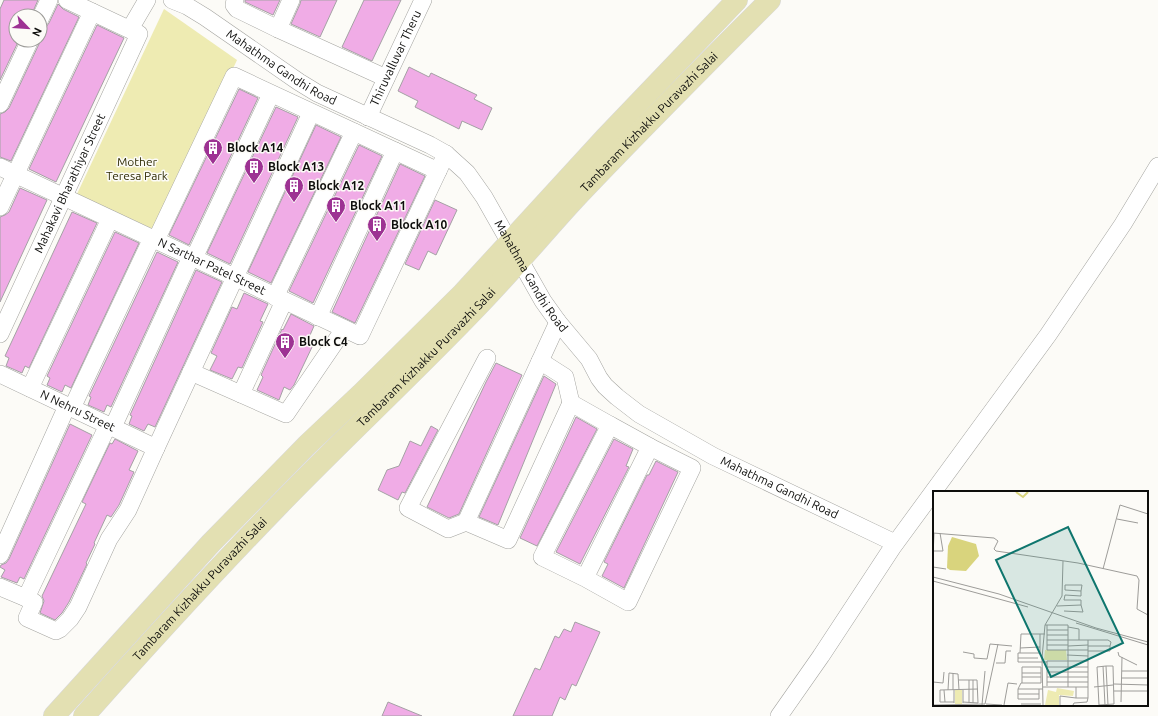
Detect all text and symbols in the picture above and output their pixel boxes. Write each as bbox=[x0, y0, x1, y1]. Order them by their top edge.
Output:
north arrow bbox=[8, 8, 48, 48]
street label: Thiruvalluvar Theru bbox=[367, 8, 423, 108]
text: N bbox=[30, 26, 44, 38]
street label: Mahathma Gandhi Road bbox=[224, 27, 339, 107]
street label: Tambaram Kizhakku Puravazhi Salai bbox=[578, 49, 720, 194]
street label: Mahakavi Bharathiyar Street bbox=[31, 111, 107, 255]
building icon: Block A14 bbox=[202, 137, 224, 165]
place label: Block A14 bbox=[227, 141, 283, 154]
park label: Mother Teresa Park bbox=[106, 155, 168, 182]
building icon: Block A13 bbox=[243, 156, 265, 184]
place label: Block A13 bbox=[268, 160, 324, 173]
building icon: Block A12 bbox=[283, 175, 305, 203]
place label: Block A12 bbox=[308, 179, 364, 192]
building icon: Block A11 bbox=[325, 195, 347, 223]
place label: Block A11 bbox=[350, 199, 406, 212]
building icon: Block A10 bbox=[366, 214, 388, 242]
street label: Mahathma Gandhi Road bbox=[492, 217, 570, 334]
place label: Block A10 bbox=[391, 218, 447, 231]
street label: N Sarthar Patel Street bbox=[156, 235, 268, 297]
street label: Tambaram Kizhakku Puravazhi Salai bbox=[354, 285, 498, 429]
building icon: Block C4 bbox=[274, 331, 296, 359]
place label: Block C4 bbox=[299, 335, 348, 348]
street label: N Nehru Street bbox=[38, 387, 118, 434]
street label: Mahathma Gandhi Road bbox=[719, 454, 841, 521]
inset map bbox=[933, 491, 1148, 706]
street label: Tambaram Kizhakku Puravazhi Salai bbox=[130, 515, 269, 663]

